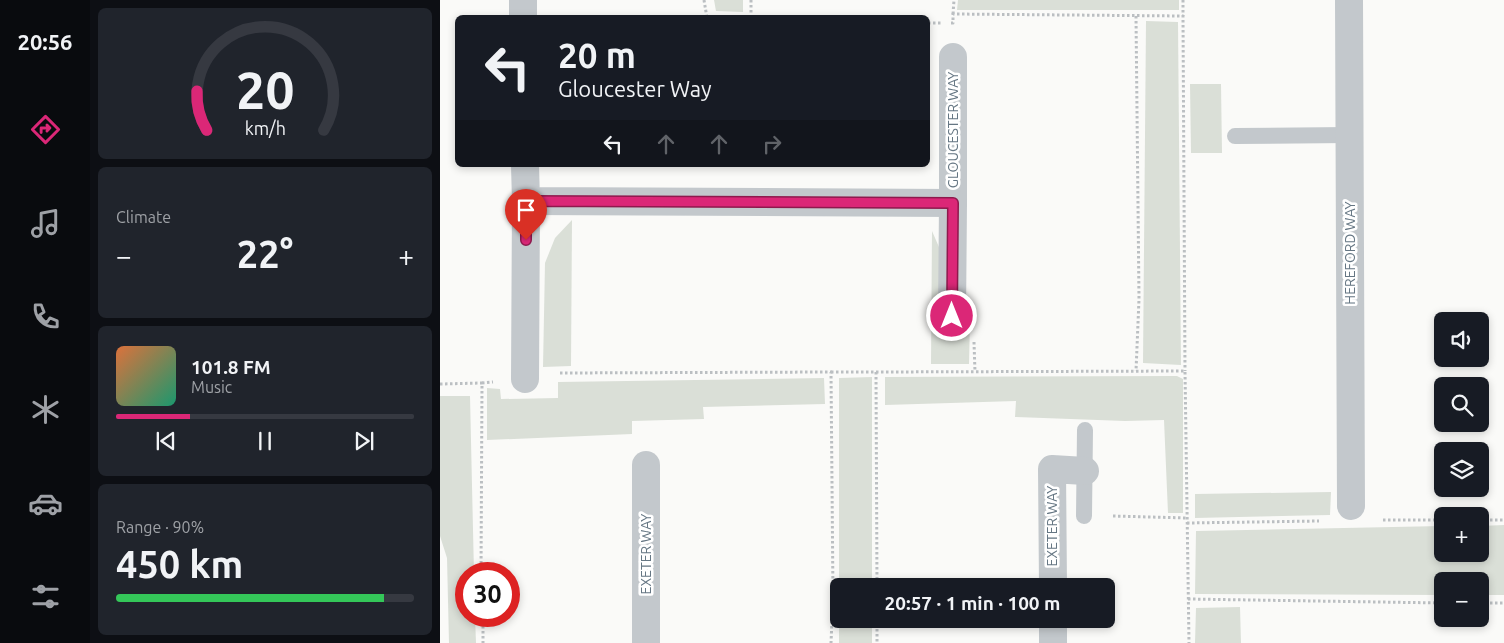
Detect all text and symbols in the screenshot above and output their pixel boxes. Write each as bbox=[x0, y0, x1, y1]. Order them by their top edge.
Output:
text: 20:56 bbox=[17, 29, 73, 54]
icon: left bbox=[475, 35, 540, 100]
text: 20 m bbox=[558, 35, 636, 75]
text: 20 bbox=[236, 61, 294, 119]
street label: GLOUCESTER WAY bbox=[945, 72, 961, 188]
text: Gloucester Way bbox=[558, 76, 712, 101]
icon: directions bbox=[28, 112, 63, 147]
text: km/h bbox=[244, 118, 286, 138]
icon: left bbox=[599, 130, 627, 158]
icon: ahead bbox=[652, 130, 680, 158]
icon: ahead bbox=[705, 130, 733, 158]
icon: right bbox=[758, 130, 786, 158]
pin bbox=[505, 189, 547, 240]
icon: arrive bbox=[512, 196, 540, 224]
street label: HEREFORD WAY bbox=[1342, 201, 1358, 305]
icon: music bbox=[28, 206, 63, 241]
text: Climate bbox=[116, 208, 171, 226]
text: 22° bbox=[237, 233, 293, 275]
text: − bbox=[116, 240, 132, 271]
text: + bbox=[398, 240, 414, 271]
position arrow bbox=[925, 289, 977, 341]
icon: phone bbox=[28, 299, 63, 334]
map controls bbox=[1434, 312, 1489, 627]
button: sound bbox=[1434, 312, 1489, 367]
text: 101.8 FM bbox=[191, 356, 271, 378]
button: search bbox=[1434, 377, 1489, 432]
text: Music bbox=[191, 378, 232, 396]
icon: climate bbox=[28, 392, 63, 427]
icon: previous bbox=[152, 427, 180, 455]
icon: pause bbox=[251, 427, 279, 455]
icon: next bbox=[350, 427, 378, 455]
button: layers bbox=[1434, 442, 1489, 497]
icon: car bbox=[28, 486, 63, 521]
street label: EXETER WAY bbox=[1044, 486, 1060, 566]
button: + bbox=[1434, 507, 1489, 562]
street label: EXETER WAY bbox=[638, 514, 654, 594]
text: Range · 90% bbox=[116, 518, 204, 536]
text: 450 km bbox=[116, 543, 243, 585]
speed limit sign: 30 bbox=[455, 562, 520, 627]
button: − bbox=[1434, 572, 1489, 627]
icon: filters bbox=[28, 579, 63, 614]
text: 20:57 · 1 min · 100 m bbox=[885, 592, 1060, 614]

